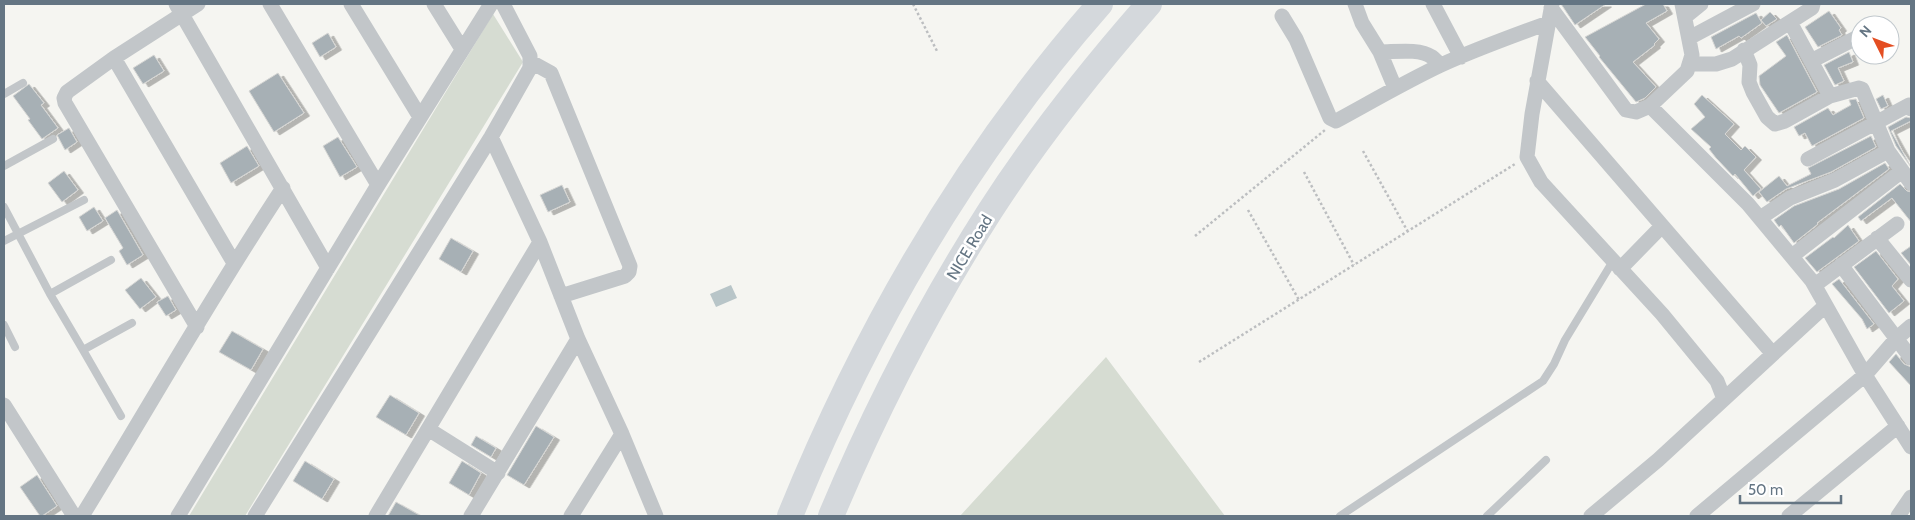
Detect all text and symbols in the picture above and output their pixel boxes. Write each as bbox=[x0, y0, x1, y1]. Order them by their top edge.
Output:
north arrow bbox=[1850, 15, 1900, 65]
text: N bbox=[1855, 22, 1875, 41]
street label: NICE Road bbox=[943, 211, 996, 283]
scale bar bbox=[1740, 472, 1841, 504]
text: 50 m bbox=[1748, 481, 1783, 499]

